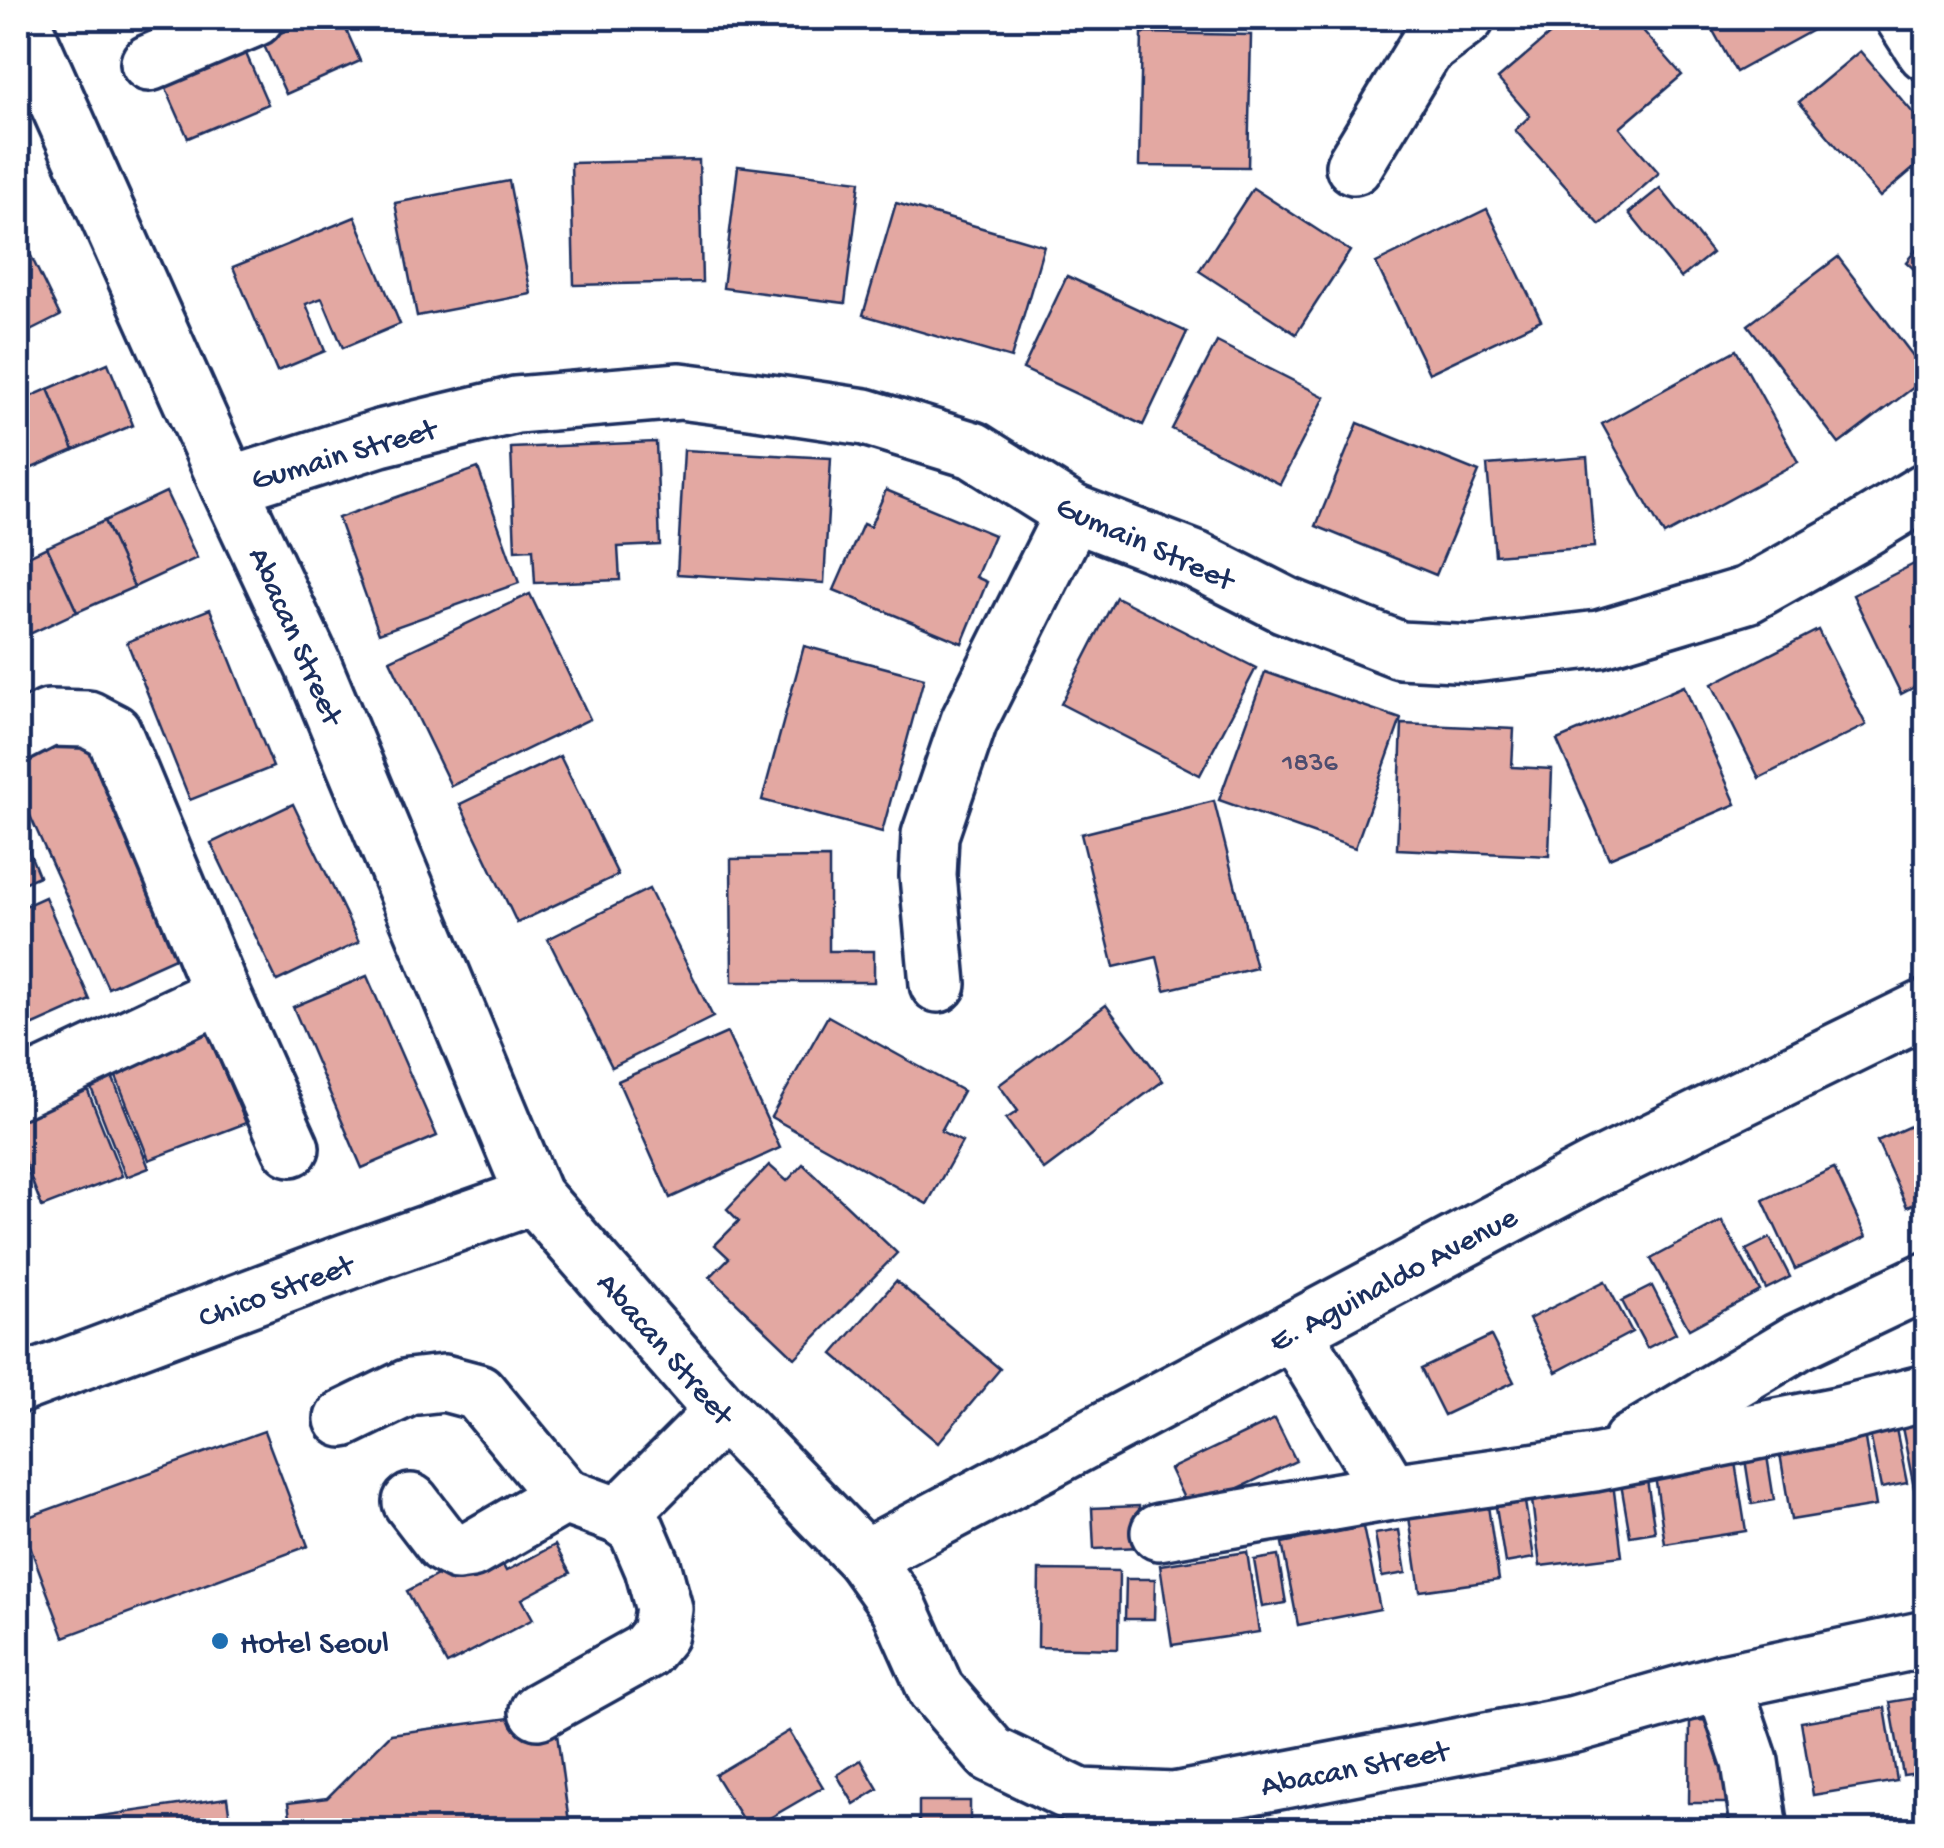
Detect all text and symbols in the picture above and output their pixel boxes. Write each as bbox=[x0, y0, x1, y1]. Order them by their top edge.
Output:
street label: Gumain Street bbox=[247, 411, 444, 501]
street label: Gumain Street bbox=[1049, 489, 1242, 603]
street label: Abacan Street bbox=[237, 542, 351, 734]
house number: 1836 bbox=[1281, 748, 1338, 781]
street label: E. Aguinaldo Avenue bbox=[1264, 1200, 1525, 1363]
street label: Chico Street bbox=[194, 1247, 362, 1339]
street label: Abacan Street bbox=[586, 1266, 742, 1437]
place label: Hotel Seoul bbox=[240, 1627, 389, 1665]
marker: Hotel Seoul bbox=[209, 1630, 231, 1652]
street label: Abacan Street bbox=[1258, 1734, 1455, 1808]

